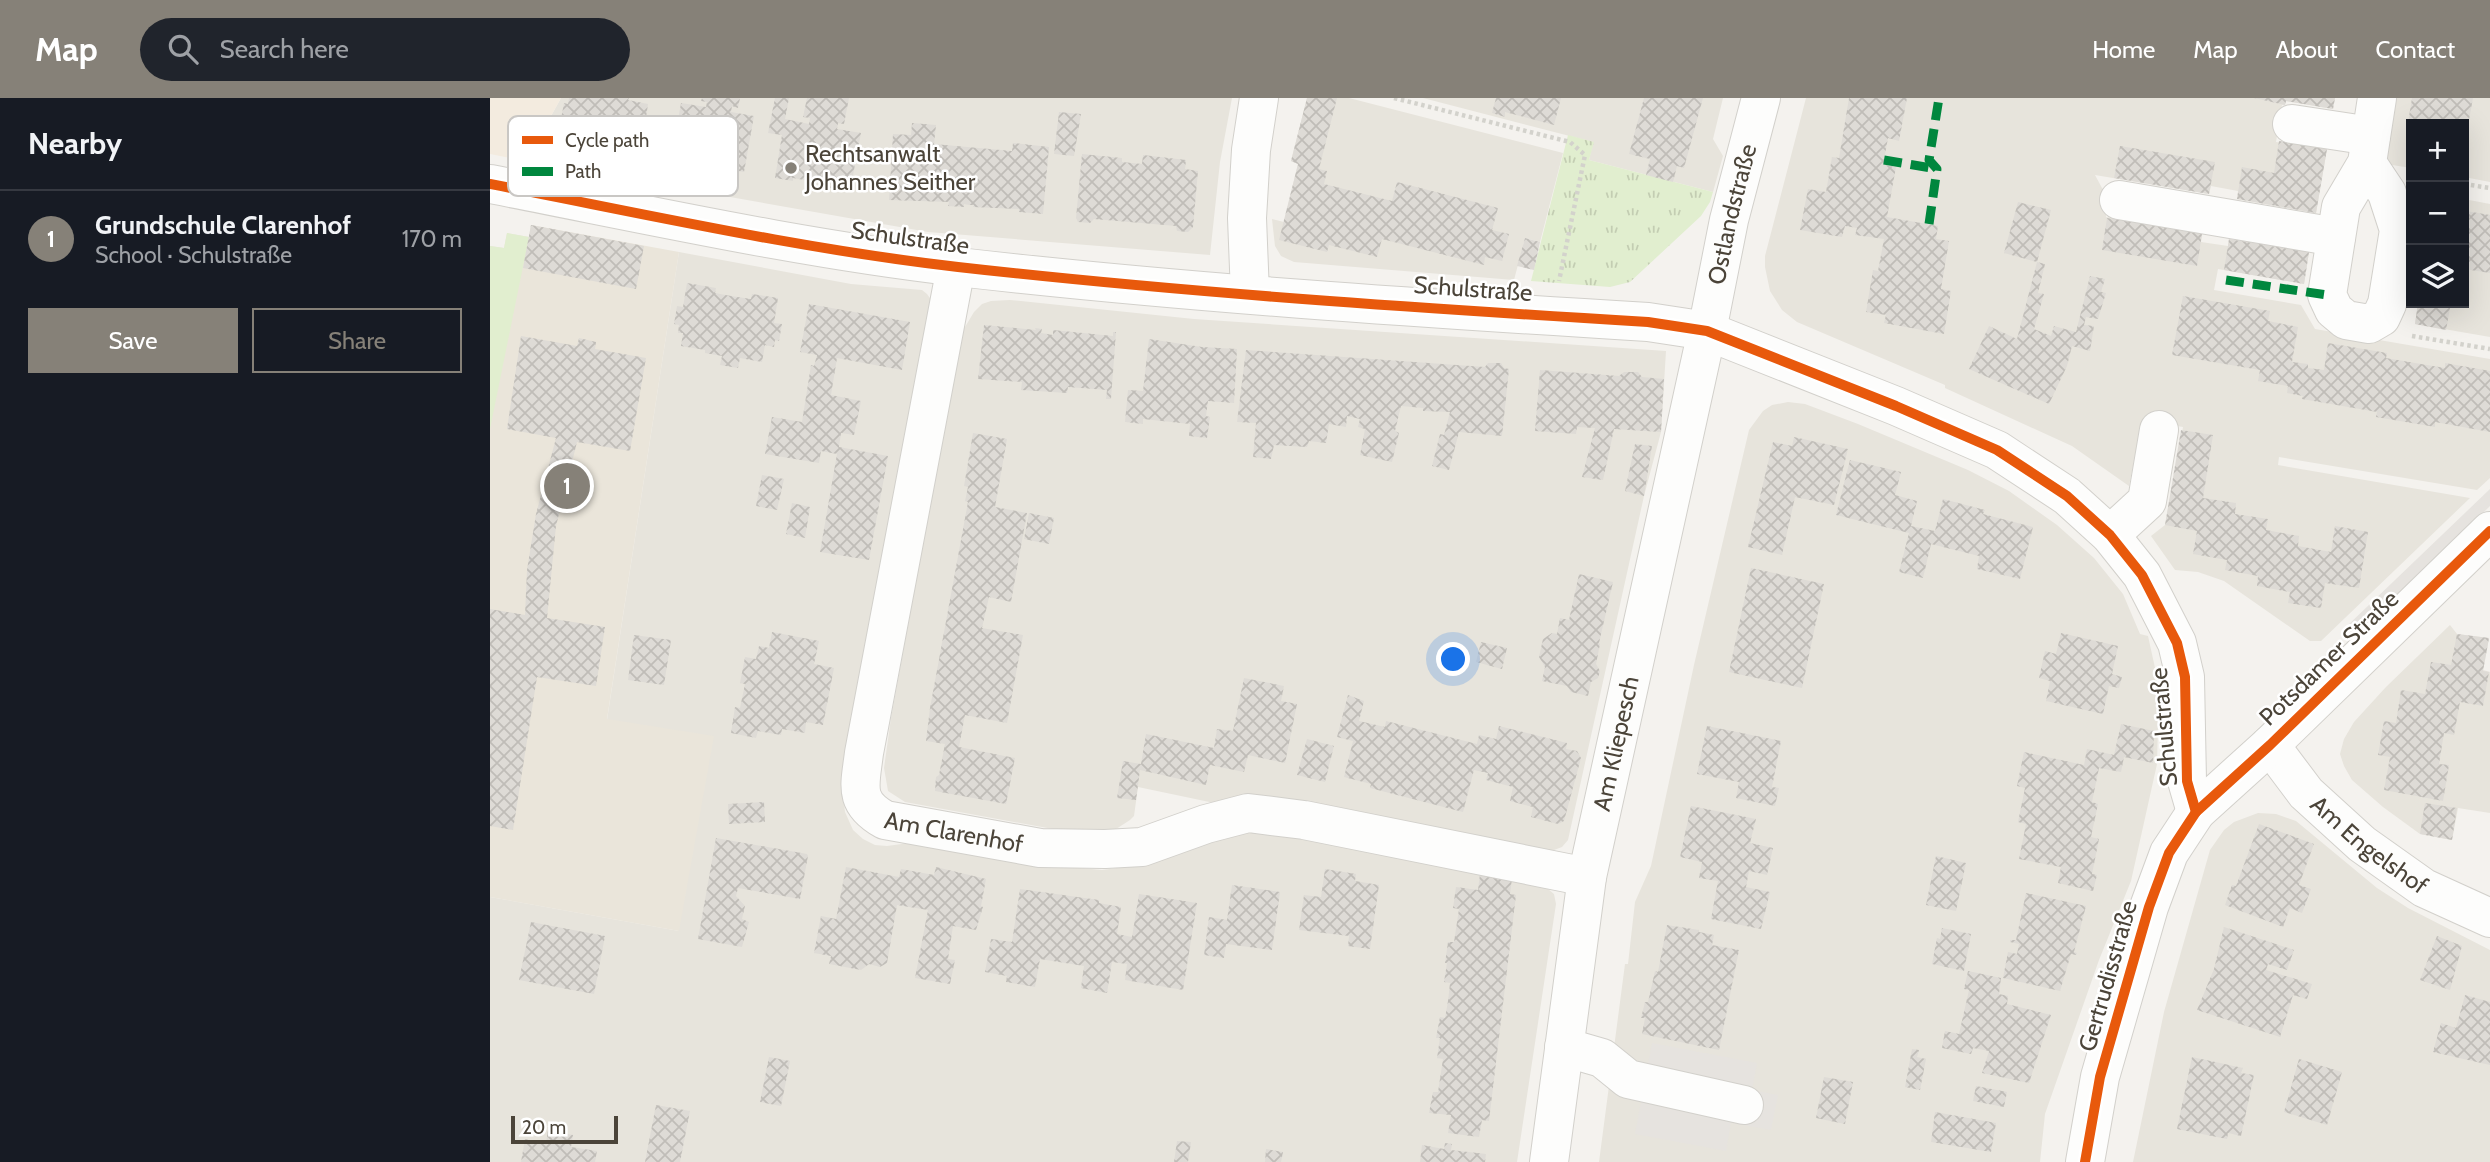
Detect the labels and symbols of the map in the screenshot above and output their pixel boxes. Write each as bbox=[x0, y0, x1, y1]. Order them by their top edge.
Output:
legend bbox=[508, 116, 738, 196]
text: Cycle path bbox=[565, 129, 649, 152]
place label: Rechtsanwalt Johannes Seither bbox=[804, 139, 976, 196]
street label: Ostlandstraße bbox=[1702, 141, 1762, 287]
text: Path bbox=[565, 160, 601, 183]
marker: Rechtsanwalt Johannes Seither bbox=[783, 160, 799, 176]
street label: Schulstraße bbox=[849, 215, 971, 260]
street label: Schulstraße bbox=[1413, 270, 1533, 307]
pin: 1 bbox=[544, 460, 590, 512]
street label: Potsdamer Straße bbox=[2253, 584, 2404, 731]
your location bbox=[1436, 642, 1470, 676]
street label: Schulstraße bbox=[2144, 666, 2183, 788]
street label: Am Kliepesch bbox=[1587, 673, 1645, 814]
street label: Am Engelshof bbox=[2305, 789, 2434, 900]
street label: Am Clarenhof bbox=[882, 805, 1026, 859]
street label: Gertrudisstraße bbox=[2072, 897, 2143, 1055]
scale bar bbox=[511, 1113, 618, 1145]

